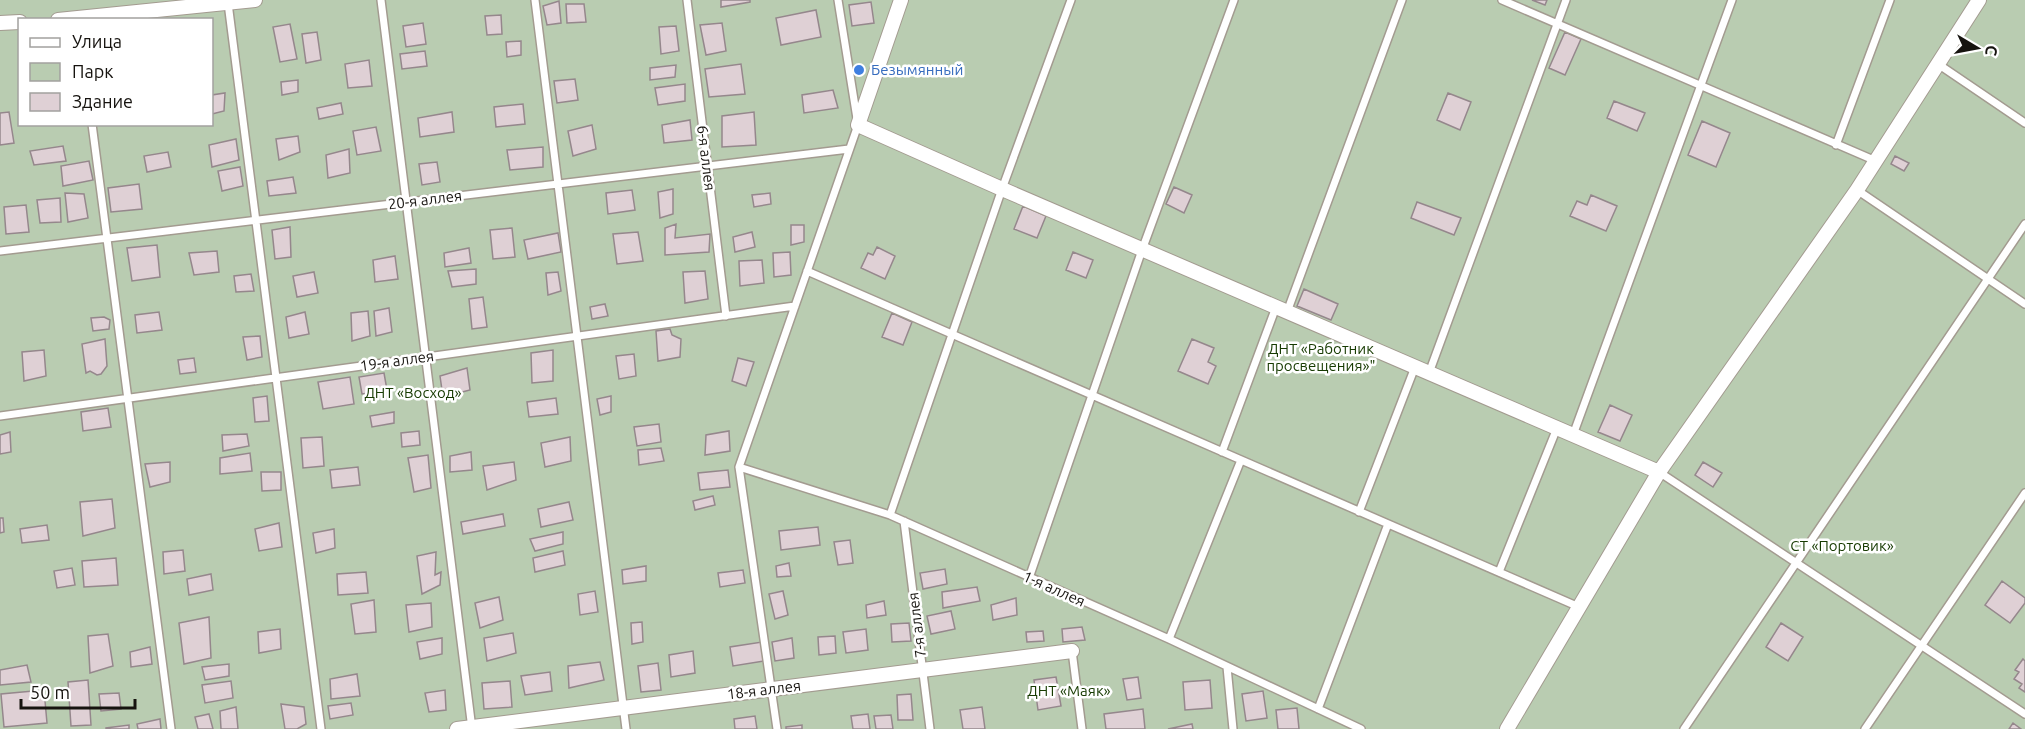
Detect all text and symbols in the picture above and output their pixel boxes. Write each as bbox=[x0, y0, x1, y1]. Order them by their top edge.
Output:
legend bbox=[18, 18, 213, 126]
north arrow bbox=[1947, 18, 2007, 78]
text: Улица bbox=[72, 31, 122, 51]
text: С bbox=[1982, 44, 2002, 57]
text: Парк bbox=[72, 61, 113, 81]
place label: Безымянный bbox=[871, 61, 963, 78]
marker: Безымянный bbox=[852, 63, 866, 77]
text: Здание bbox=[72, 91, 133, 111]
street label: 6-я аллея bbox=[694, 124, 719, 192]
street label: 20-я аллея bbox=[387, 187, 463, 212]
park label: ДНТ «Работник просвещения»" bbox=[1266, 340, 1376, 374]
street label: 19-я аллея bbox=[359, 347, 435, 374]
park label: ДНТ «Восход» bbox=[364, 384, 462, 401]
park label: СТ «Портовик» bbox=[1790, 537, 1894, 554]
street label: 1-я аллея bbox=[1021, 567, 1088, 610]
street label: 7-я аллея bbox=[904, 591, 929, 659]
scale bar bbox=[21, 672, 135, 710]
street label: 18-я аллея bbox=[726, 677, 802, 702]
text: 50 m bbox=[30, 682, 70, 702]
park label: ДНТ «Маяк» bbox=[1027, 682, 1111, 699]

